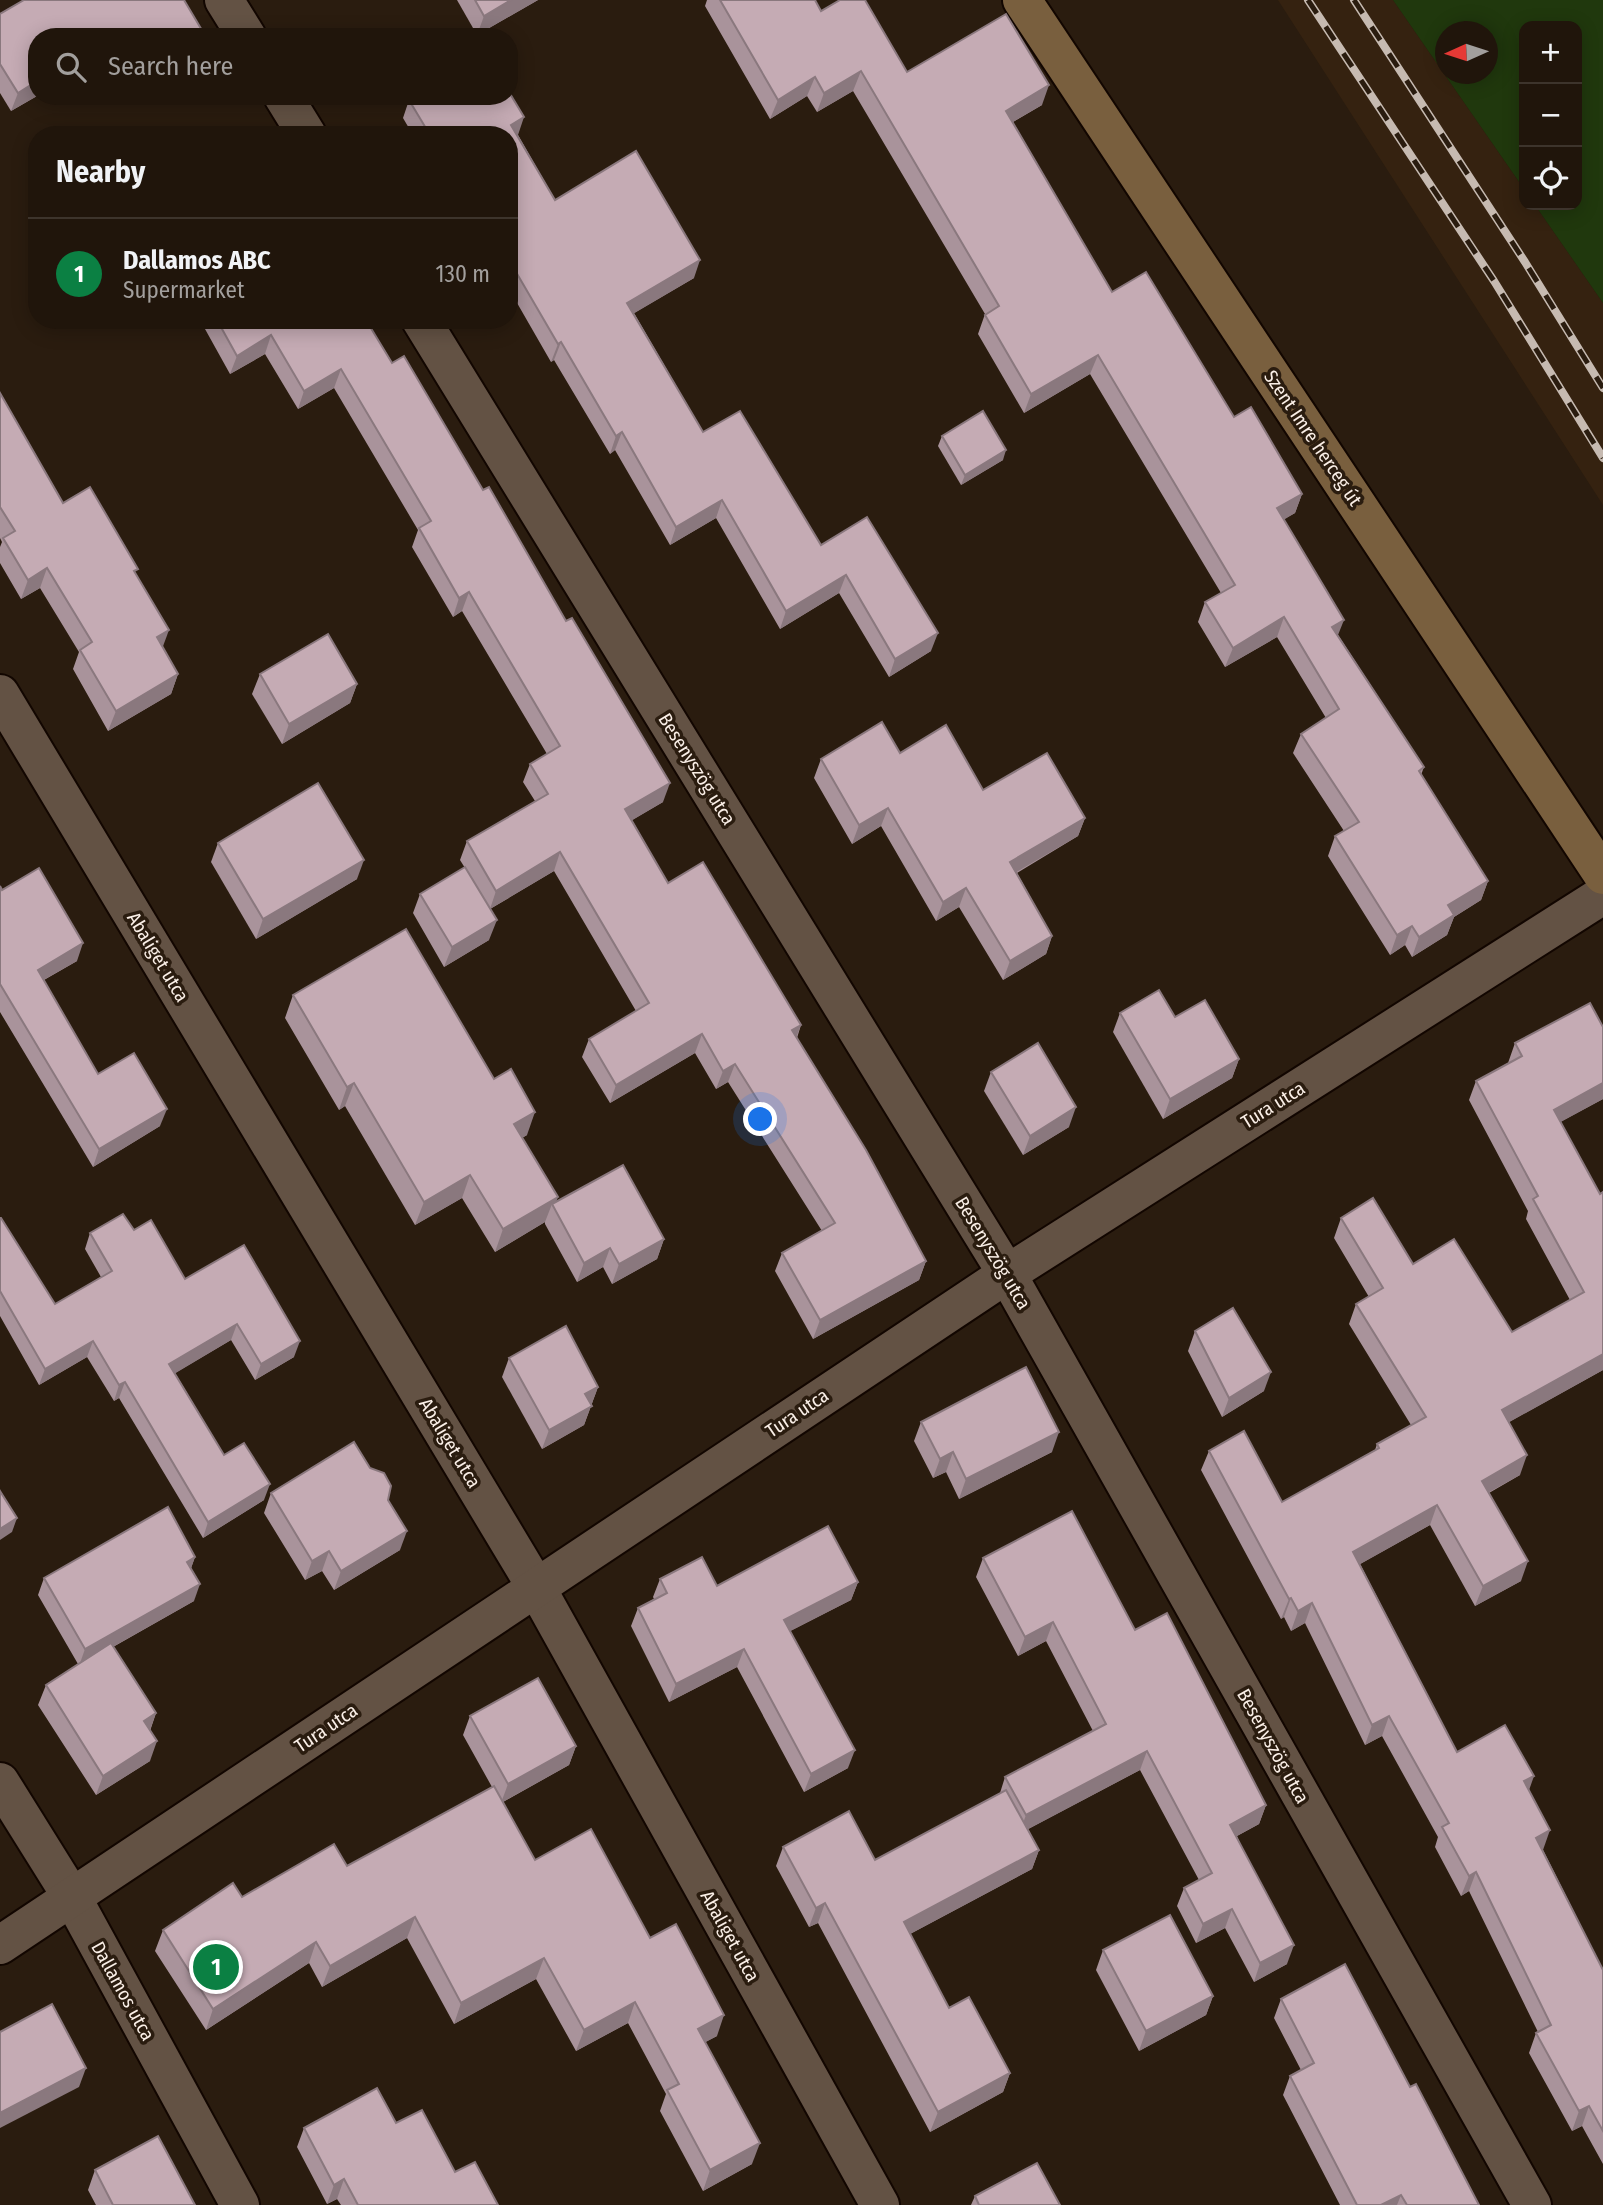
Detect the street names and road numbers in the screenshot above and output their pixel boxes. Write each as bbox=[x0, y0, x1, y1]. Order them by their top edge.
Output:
street label: Szent Imre herceg út bbox=[1259, 366, 1367, 511]
street label: Besenyszög utca bbox=[653, 709, 741, 829]
street label: Abaliget utca bbox=[122, 908, 194, 1006]
street label: Tura utca bbox=[1237, 1076, 1309, 1134]
street label: Besenyszög utca bbox=[950, 1192, 1036, 1314]
street label: Tura utca bbox=[761, 1384, 833, 1442]
street label: Abaliget utca bbox=[414, 1394, 486, 1492]
street label: Besenyszög utca bbox=[1232, 1685, 1314, 1807]
street label: Tura utca bbox=[290, 1699, 362, 1757]
street label: Abaliget utca bbox=[696, 1886, 764, 1986]
street label: Dallamos utca bbox=[86, 1938, 160, 2044]

